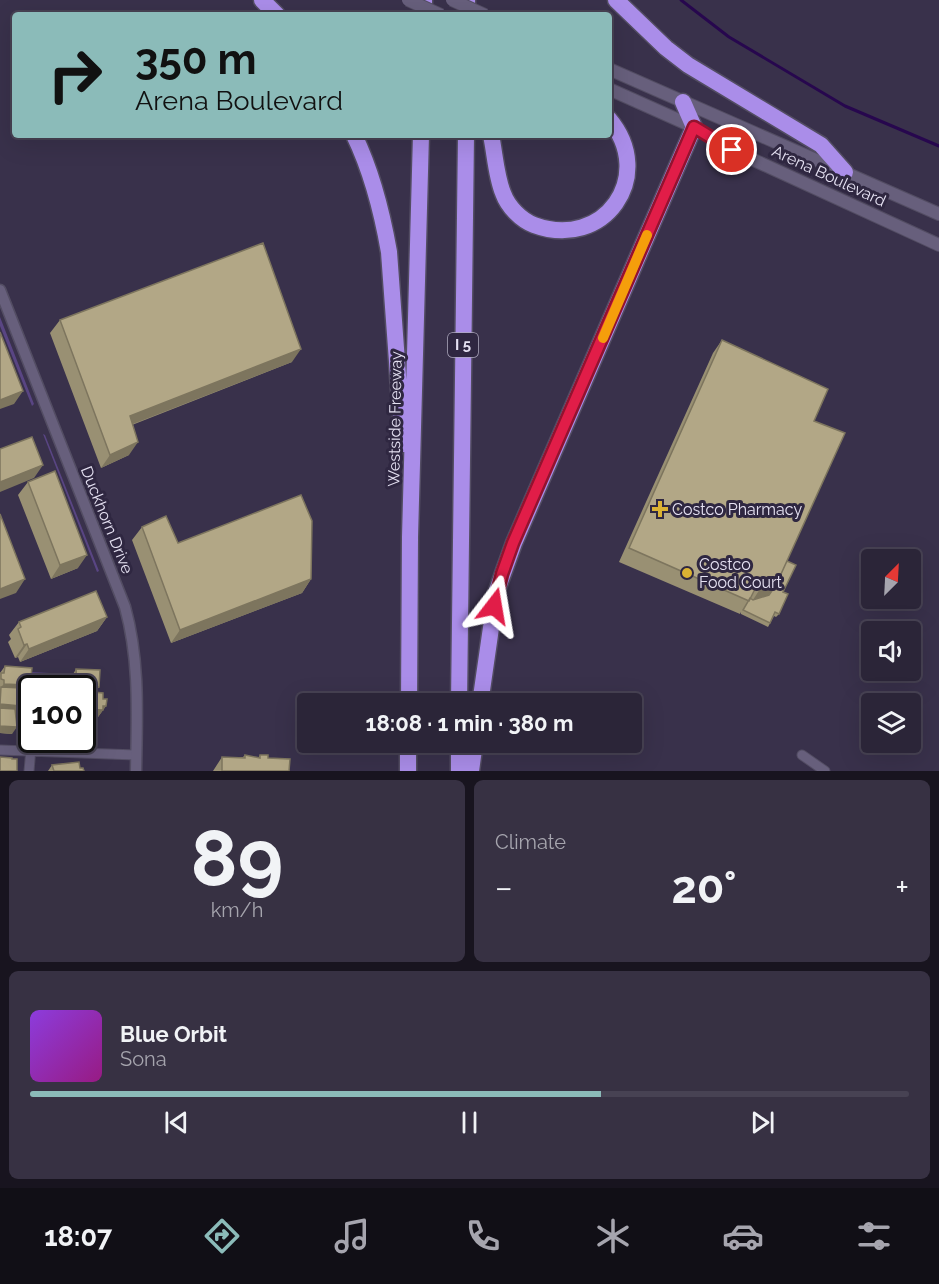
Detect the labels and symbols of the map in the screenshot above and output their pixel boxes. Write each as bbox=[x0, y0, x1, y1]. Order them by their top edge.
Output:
pin bbox=[706, 124, 757, 175]
street label: Arena Boulevard bbox=[769, 141, 889, 211]
road number: I 5 bbox=[448, 333, 478, 357]
street label: Westside Freeway bbox=[384, 351, 406, 487]
street label: Duckhorn Drive bbox=[77, 463, 137, 577]
place label: Costco Pharmacy bbox=[672, 500, 802, 519]
marker: Costco Pharmacy bbox=[653, 502, 667, 516]
north arrow bbox=[861, 549, 921, 609]
place label: Costco Food Court bbox=[699, 555, 783, 592]
marker: Costco Food Court bbox=[680, 566, 694, 580]
position arrow bbox=[462, 574, 526, 638]
speed limit sign: 100 bbox=[18, 675, 96, 753]

